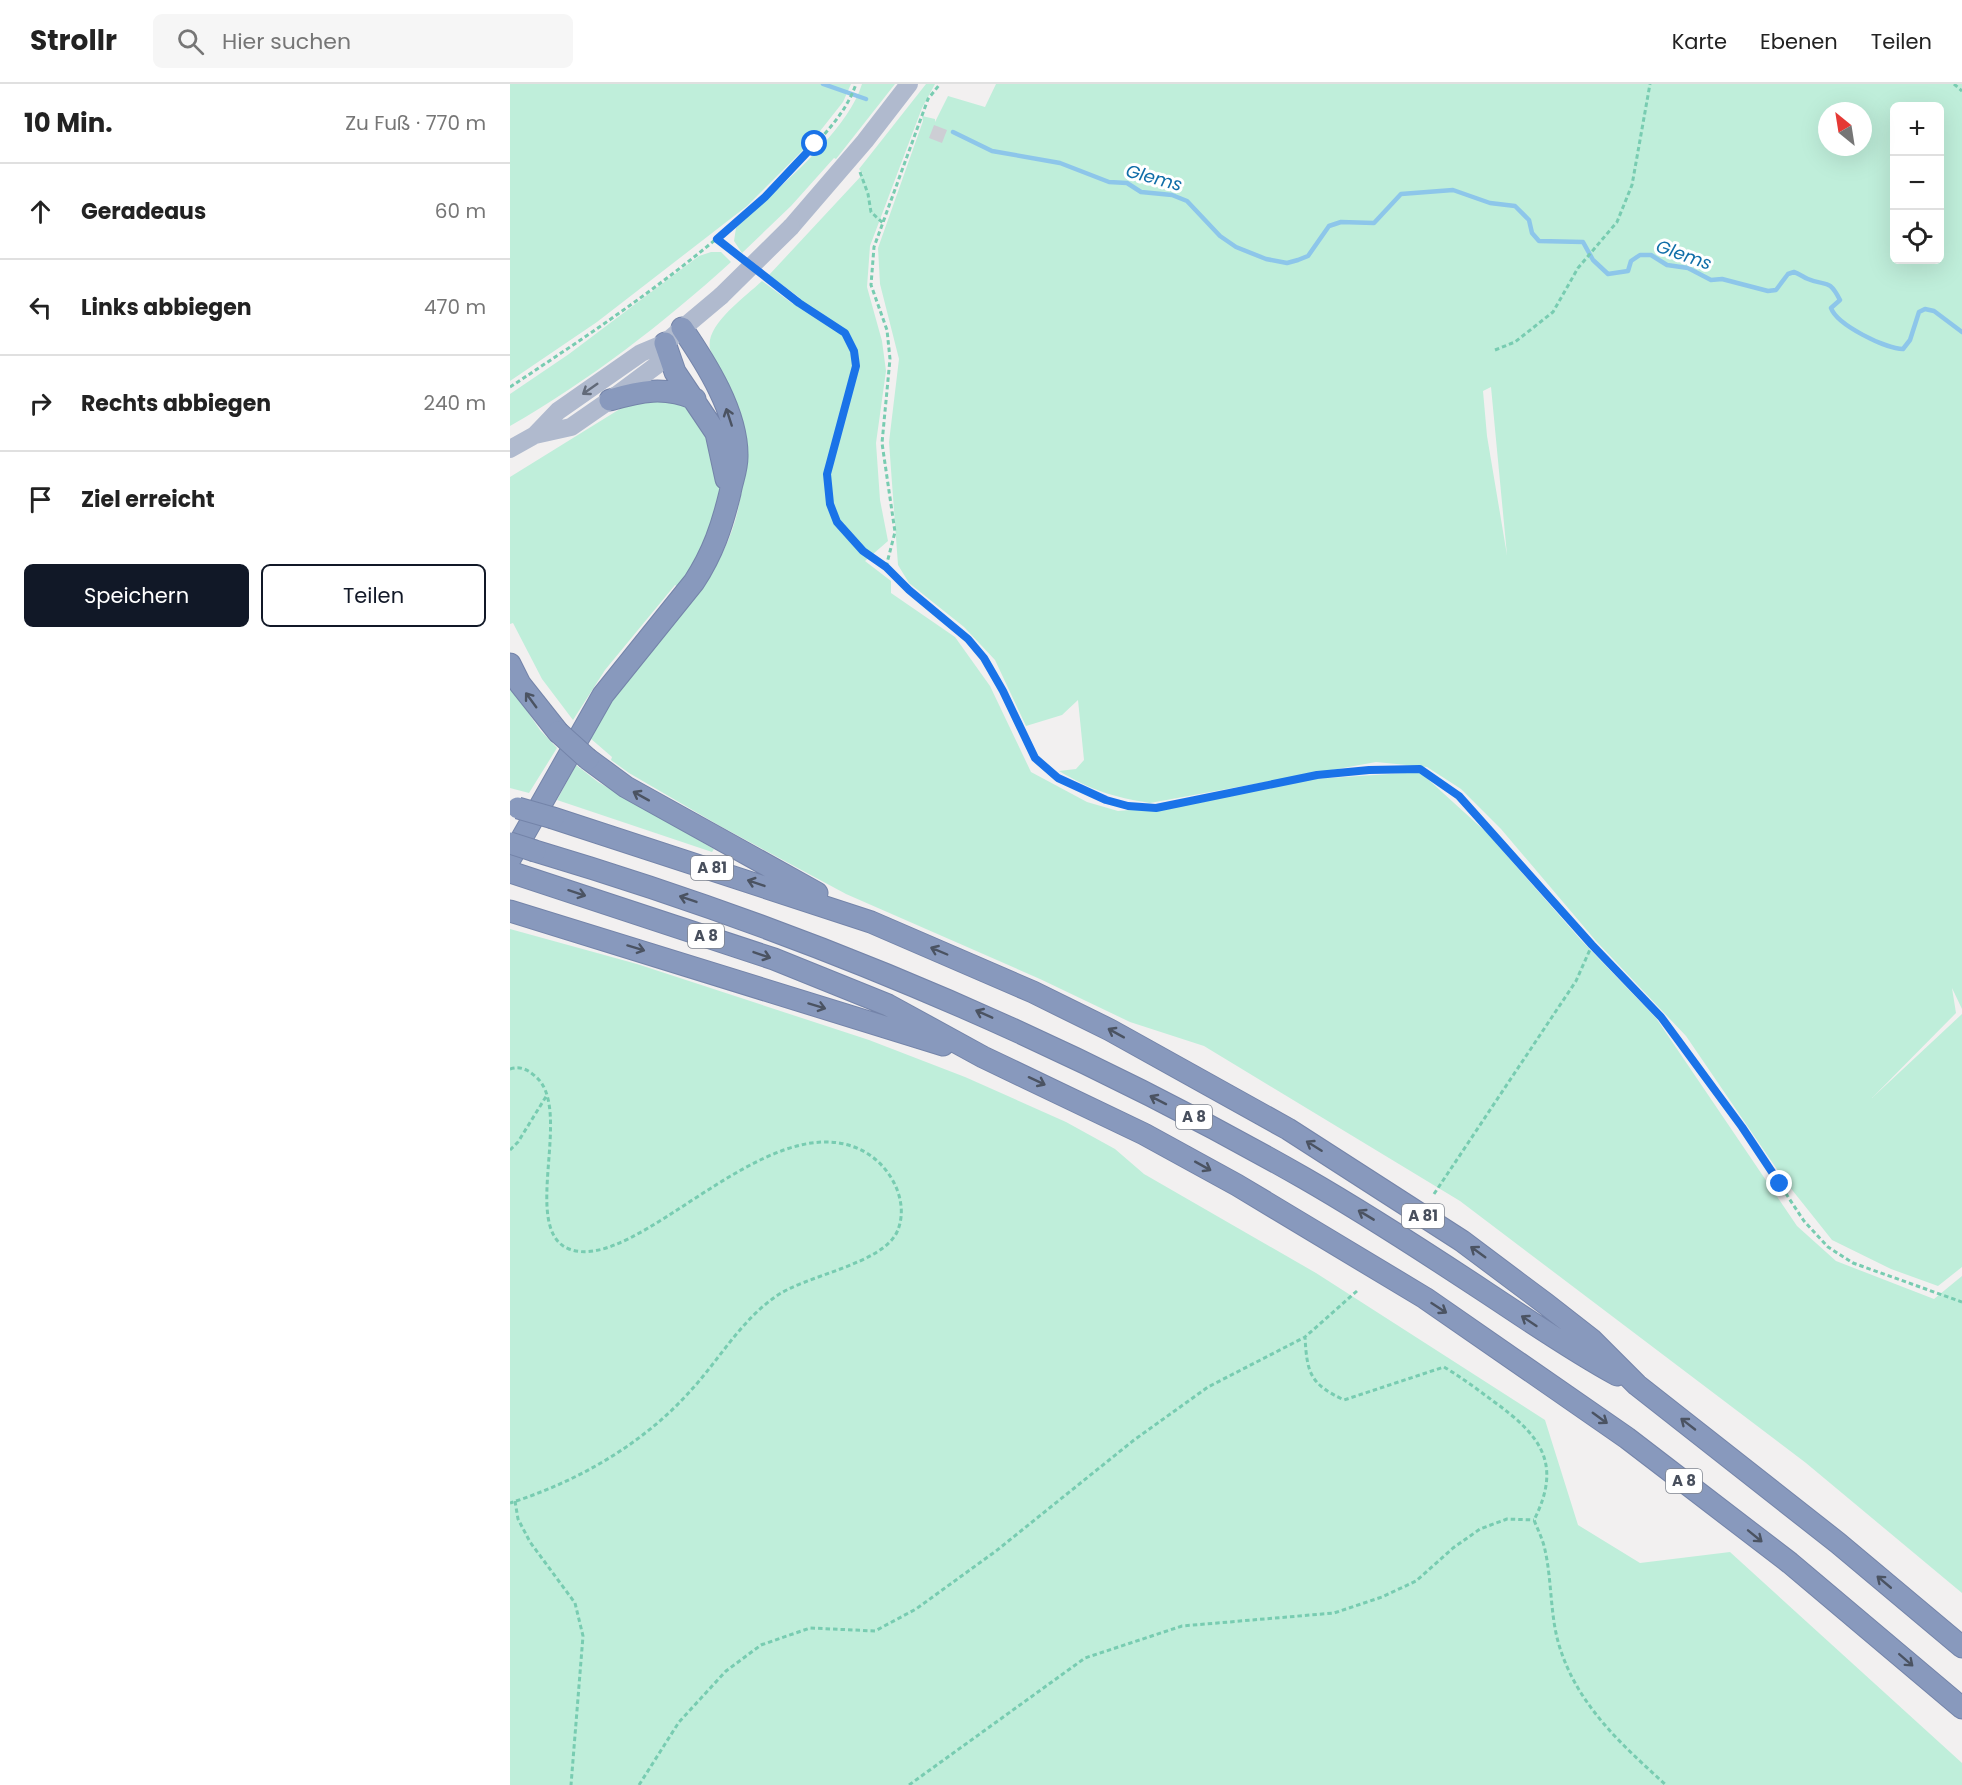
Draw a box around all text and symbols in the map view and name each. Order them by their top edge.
search box [153,14,573,68]
text: Strollr [30,21,117,60]
icon: search [174,25,207,58]
text: Hier suchen [222,26,351,57]
text: Karte [1672,27,1727,56]
text: Ebenen [1760,27,1838,56]
text: Teilen [1871,27,1932,56]
north arrow [1818,102,1872,156]
map controls [1890,102,1944,264]
button: + [1890,102,1944,156]
text: 10 Min. [24,105,113,141]
text: Zu Fuß · 770 m [345,109,486,137]
route start [801,130,827,156]
button: − [1890,156,1944,210]
water label: Glems [1123,158,1185,197]
icon: ahead [24,195,57,228]
text: Geradeaus [81,196,206,227]
text: 60 m [435,197,486,225]
button: locate [1890,210,1944,264]
water label: Glems [1653,233,1715,276]
icon: left [24,291,57,324]
text: Links abbiegen [81,292,252,323]
text: 470 m [424,293,486,321]
one-way arrow [582,383,598,395]
icon: right [24,387,57,420]
text: Rechts abbiegen [81,388,271,419]
text: 240 m [423,389,486,417]
one-way arrow [723,408,734,427]
icon: arrive [24,483,57,516]
text: Ziel erreicht [81,484,215,515]
button: Speichern [24,564,249,627]
button: Teilen [261,564,486,627]
one-way arrow [525,692,538,708]
one-way arrow [633,789,650,801]
road number: A 81 [691,856,733,880]
one-way arrow [747,876,766,887]
one-way arrow [567,889,586,900]
one-way arrow [679,893,698,904]
road number: A 8 [688,924,724,948]
one-way arrow [626,944,645,955]
one-way arrow [931,945,949,957]
one-way arrow [752,950,771,961]
one-way arrow [807,1001,826,1012]
one-way arrow [975,1008,993,1019]
one-way arrow [1108,1027,1126,1038]
one-way arrow [1027,1075,1045,1087]
one-way arrow [1150,1094,1168,1106]
road number: A 8 [1176,1105,1212,1129]
one-way arrow [1306,1140,1323,1152]
one-way arrow [1193,1161,1211,1172]
route end [1766,1170,1792,1196]
road number: A 81 [1402,1204,1444,1228]
one-way arrow [1358,1209,1375,1221]
one-way arrow [1470,1246,1486,1259]
one-way arrow [1431,1301,1448,1314]
one-way arrow [1522,1315,1538,1327]
one-way arrow [1591,1412,1607,1425]
one-way arrow [1680,1417,1696,1430]
road number: A 8 [1666,1469,1702,1493]
one-way arrow [1747,1529,1763,1542]
one-way arrow [1877,1575,1892,1589]
one-way arrow [1898,1653,1913,1667]

